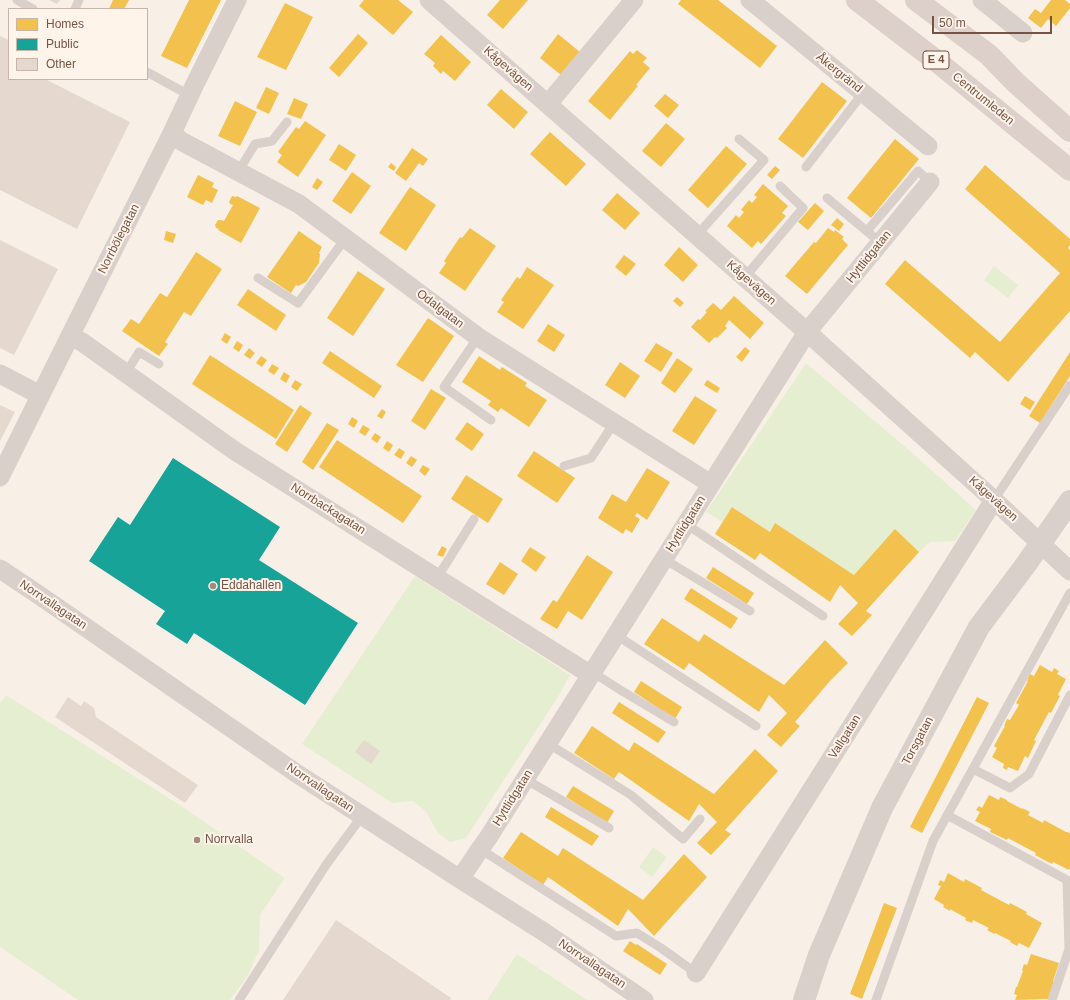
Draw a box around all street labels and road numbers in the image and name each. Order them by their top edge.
street label: Kågevägen [480,44,536,94]
street label: Åkergränd [813,50,865,96]
road number: E 4 [923,51,949,69]
street label: Centrumleden [949,70,1017,128]
street label: Norrbölegatan [95,202,143,276]
street label: Hyttlidgatan [843,228,895,286]
street label: Kågevägen [723,258,779,308]
street label: Odalgatan [414,287,466,331]
street label: Kågevägen [966,473,1020,525]
street label: Norrbackagatan [288,480,368,538]
street label: Hyttlidgatan [663,493,709,555]
street label: Norrvallagatan [17,577,89,633]
street label: Vallgatan [826,712,864,762]
street label: Torsgatan [899,714,937,768]
street label: Norrvallagatan [284,760,356,816]
street label: Hyttlidgatan [490,767,536,829]
street label: Norrvallagatan [556,936,628,992]

